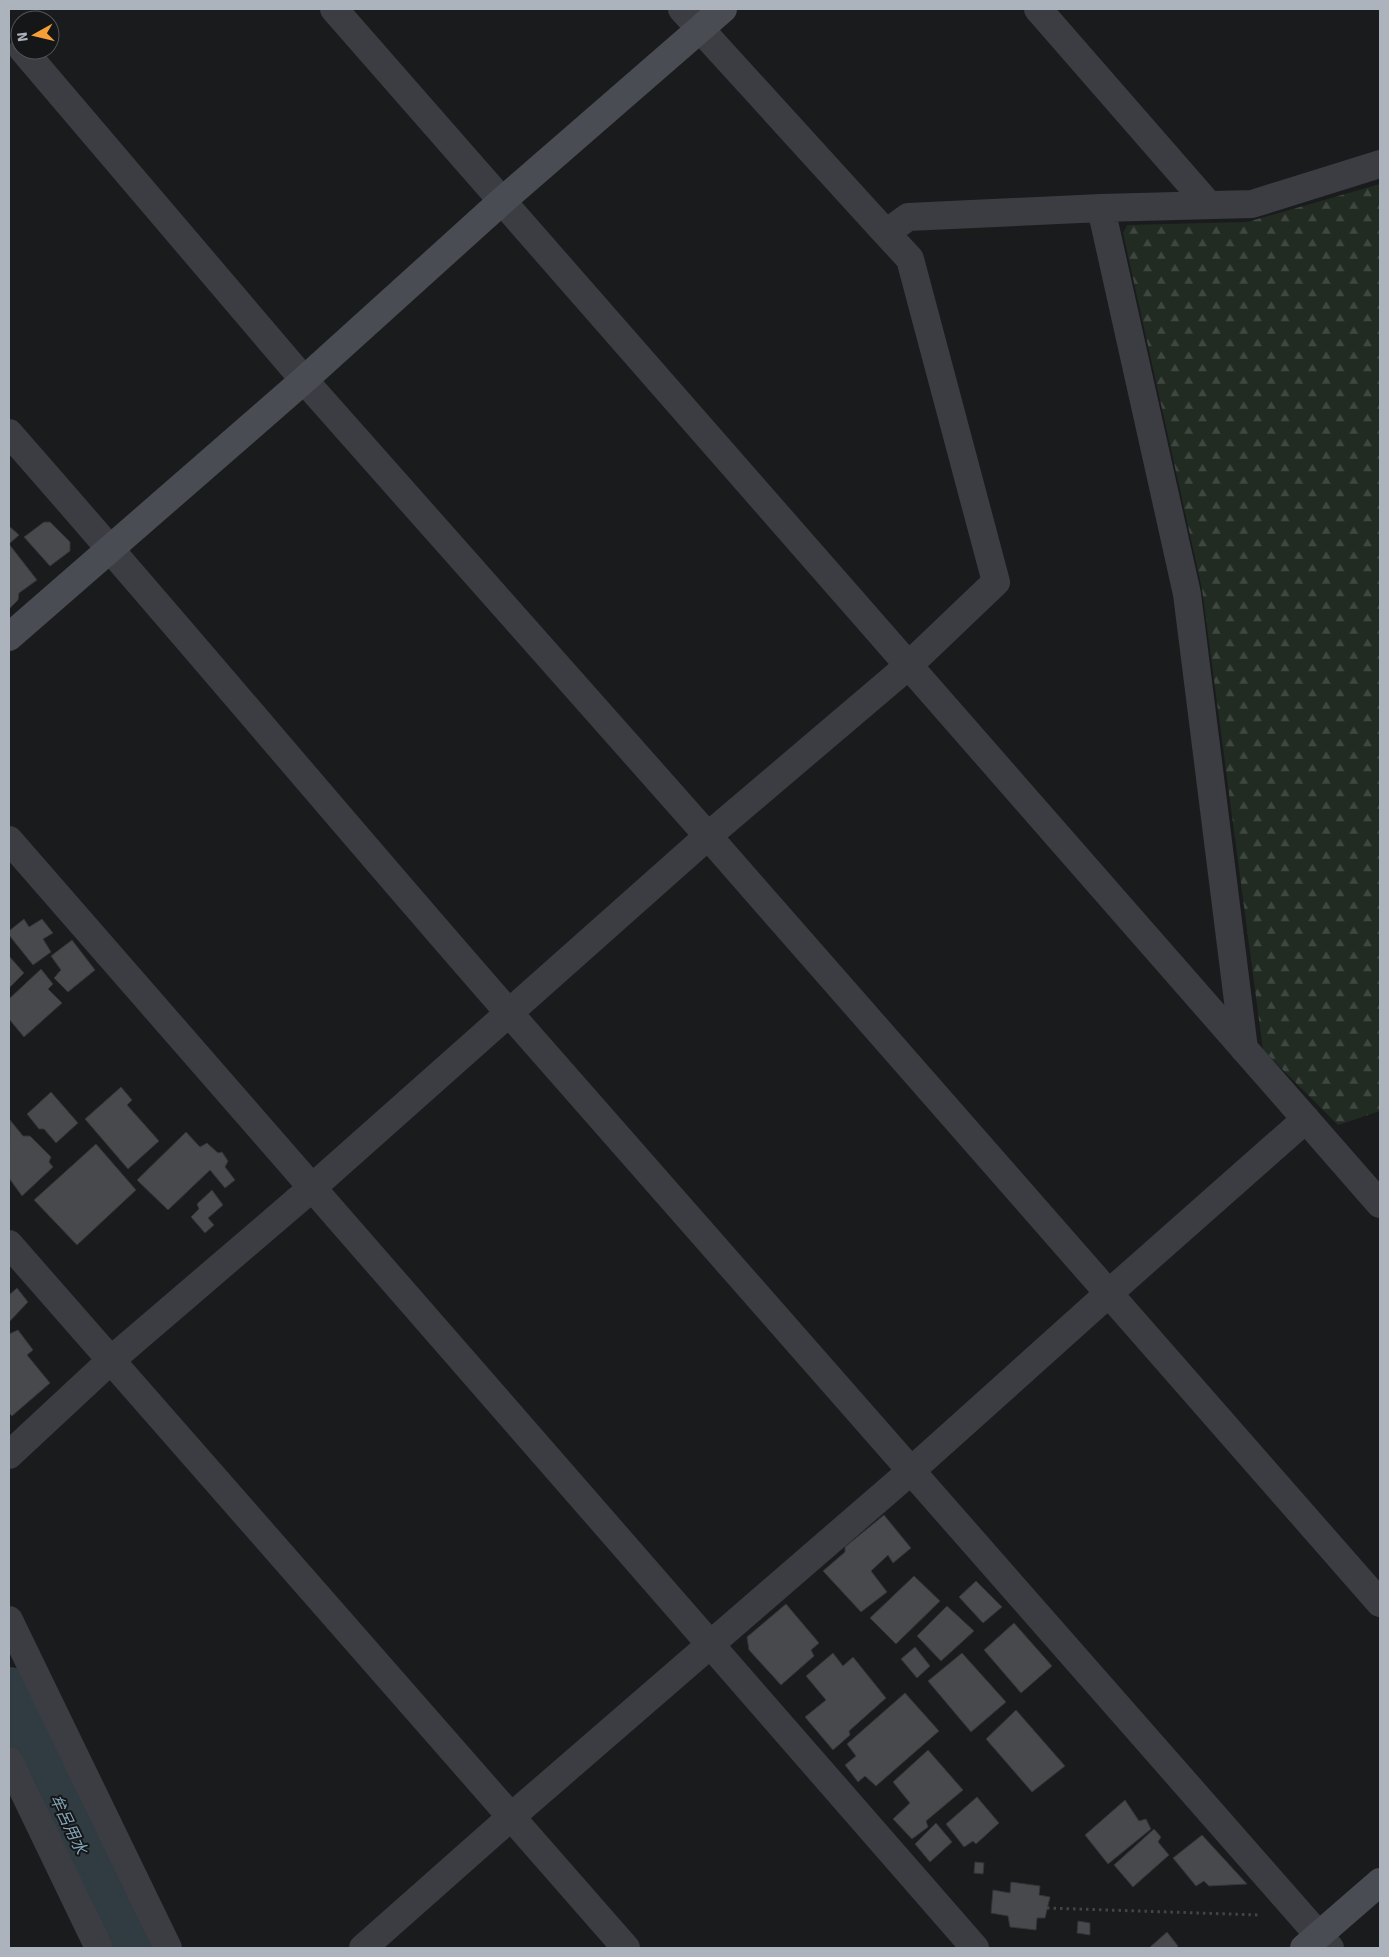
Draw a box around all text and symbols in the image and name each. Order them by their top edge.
north arrow [10,10,60,60]
text: N [14,31,32,43]
water label: 牟呂用水 [45,1791,92,1859]

